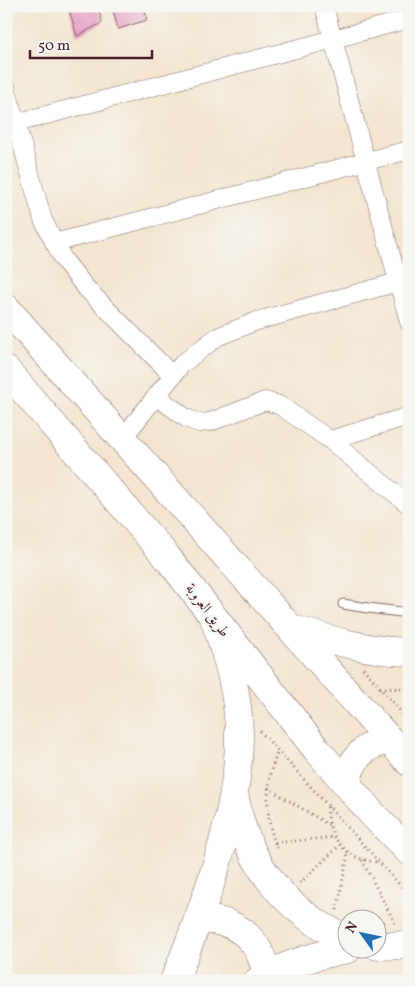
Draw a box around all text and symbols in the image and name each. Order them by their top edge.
scale bar [30,28,152,60]
text: 50 m [38,36,70,57]
street label: طريق العروبة [180,580,234,642]
north arrow [338,910,388,960]
text: N [342,918,363,937]

